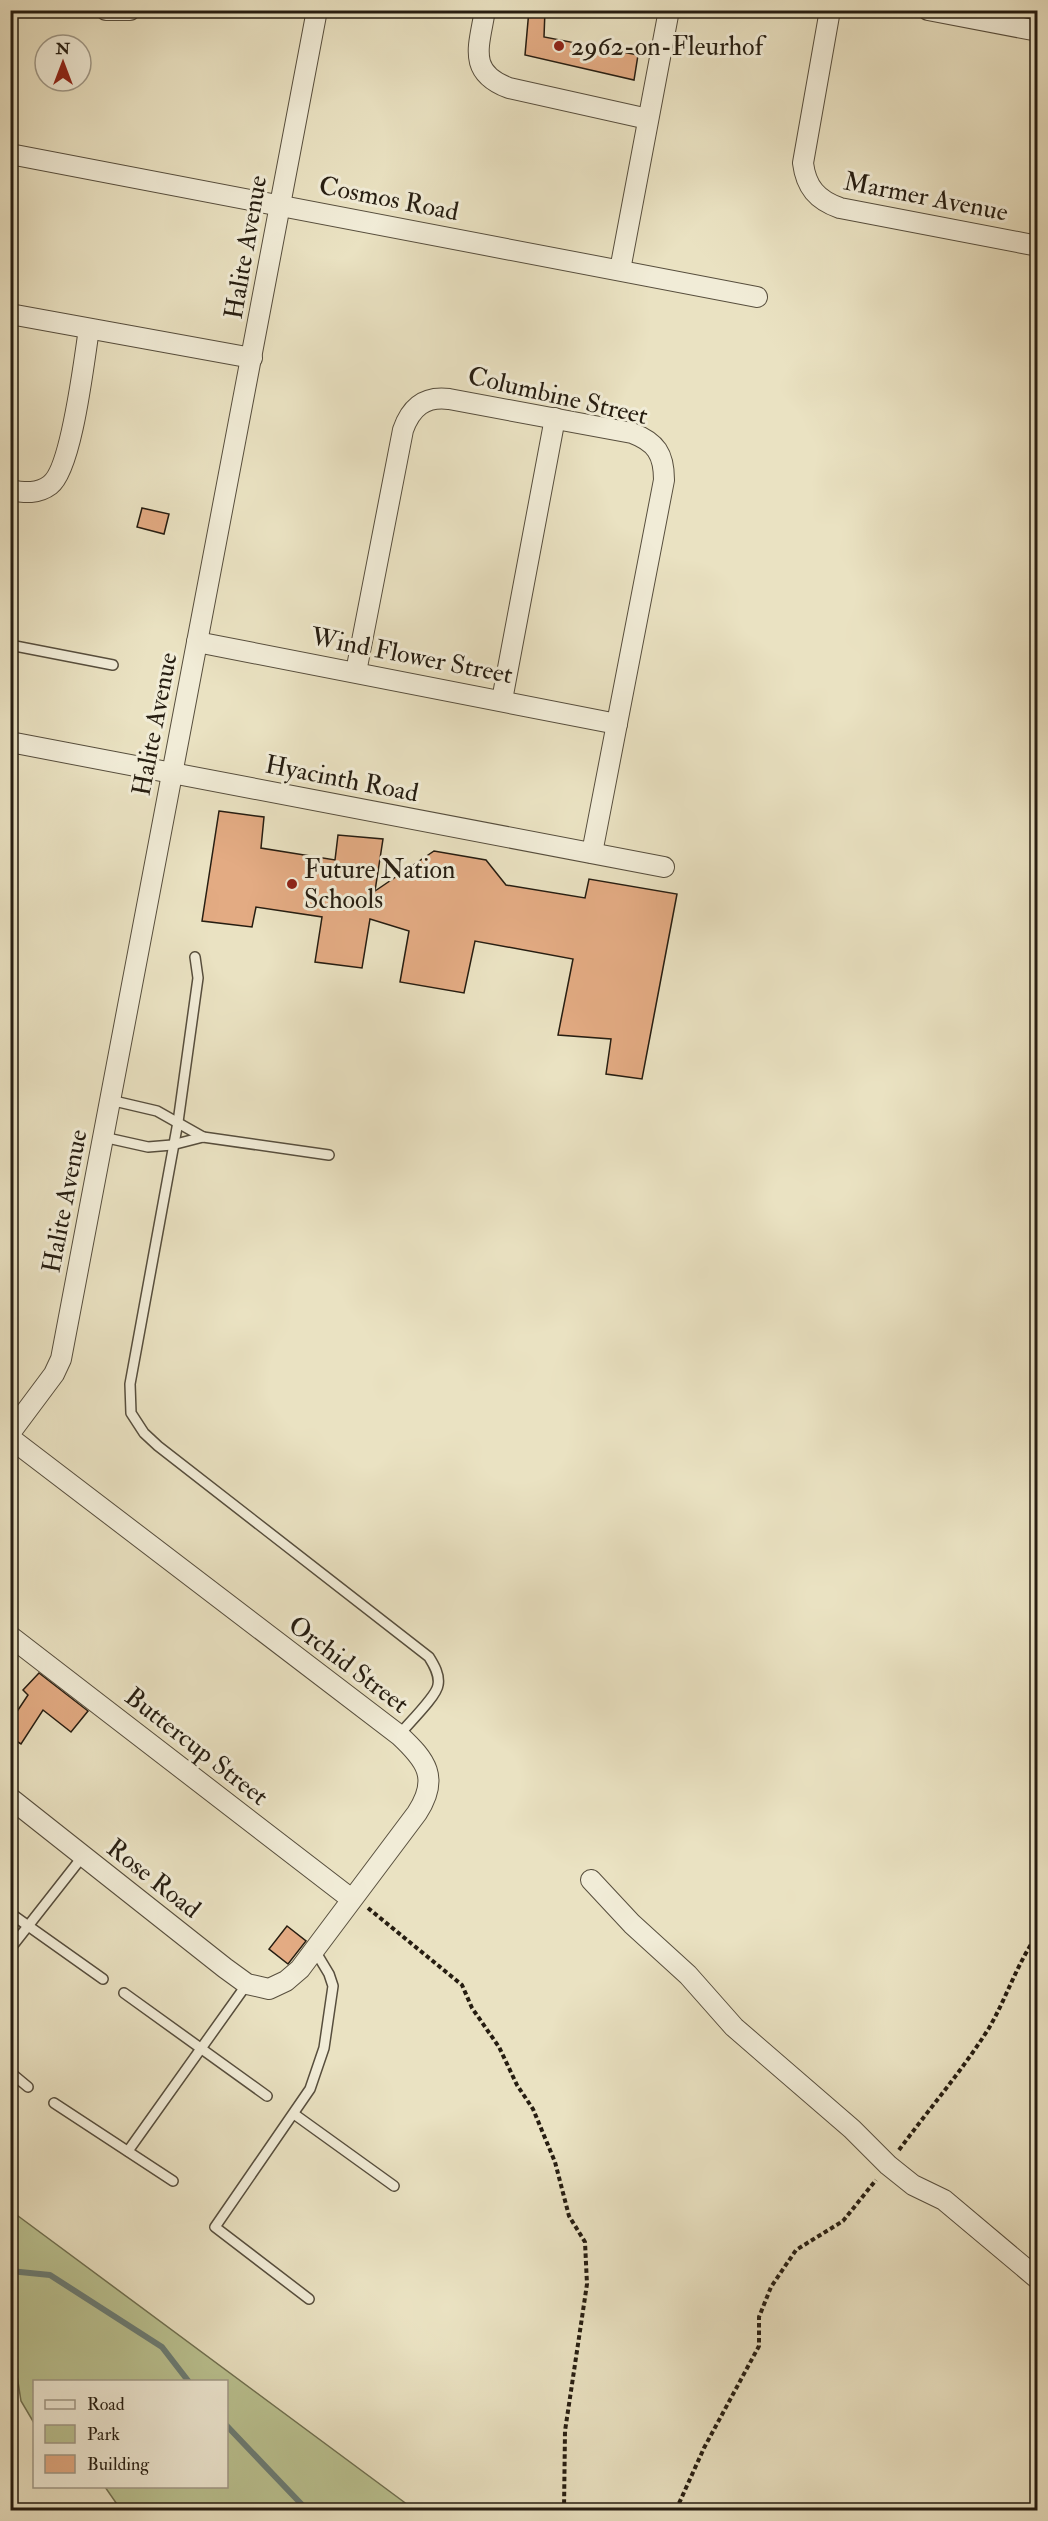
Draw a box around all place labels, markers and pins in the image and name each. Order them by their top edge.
place label: 2962-on-Fleurhof [571,31,767,63]
marker: 2962-on-Fleurhof [552,39,566,53]
place label: Future Nation Schools [304,854,455,916]
marker: Future Nation Schools [285,877,299,891]

